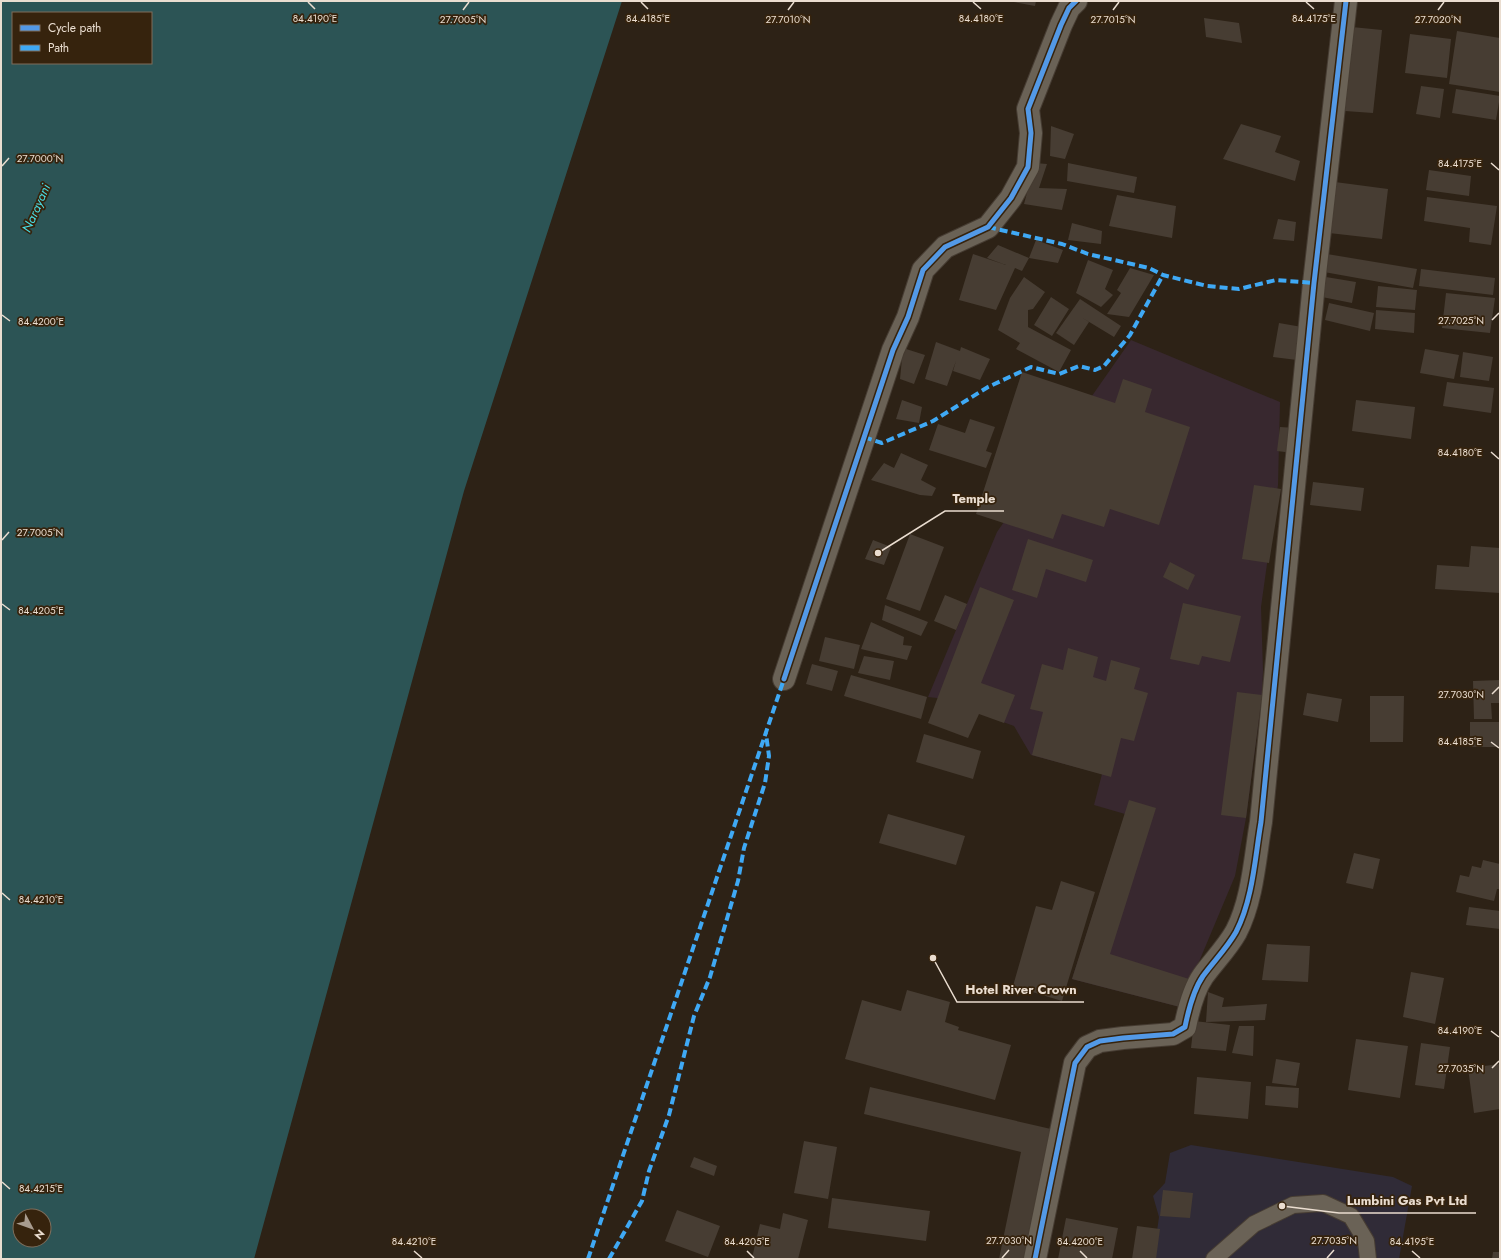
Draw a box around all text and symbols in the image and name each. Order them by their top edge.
text: 84.4190°E [293,11,337,26]
text: 84.4185°E [626,11,670,26]
text: 84.4180°E [959,11,1003,26]
text: 84.4175°E [1292,11,1336,26]
legend [12,12,152,64]
text: 27.7005°N [440,12,486,27]
text: 27.7010°N [765,12,811,27]
text: 27.7015°N [1091,12,1135,27]
text: 27.7020°N [1415,12,1461,27]
text: Cycle path [48,19,101,37]
text: Path [48,39,69,57]
text: 27.7000°N [17,151,63,166]
text: 84.4175°E [1438,156,1482,171]
water label: Narayani [17,180,55,235]
text: 27.7025°N [1438,313,1484,328]
text: 84.4200°E [18,314,64,329]
text: 84.4180°E [1438,445,1482,460]
callout: Temple [945,486,1004,511]
text: Temple [952,489,996,508]
text: 27.7005°N [17,525,63,540]
text: 84.4205°E [18,603,64,618]
text: 27.7030°N [1438,687,1484,702]
text: 84.4185°E [1438,734,1482,749]
text: 84.4210°E [19,892,63,907]
callout: Hotel River Crown [957,977,1084,1002]
text: Hotel River Crown [965,980,1077,999]
text: 84.4190°E [1438,1023,1482,1038]
text: 27.7035°N [1438,1061,1484,1076]
text: 84.4215°E [19,1181,63,1196]
callout: Lumbini Gas Pvt Ltd [1339,1188,1476,1213]
text: Lumbini Gas Pvt Ltd [1347,1191,1467,1210]
north arrow [12,1208,52,1248]
text: N [31,1226,48,1243]
text: 27.7030°N [986,1233,1032,1248]
text: 27.7035°N [1311,1233,1357,1248]
text: 84.4210°E [392,1234,436,1249]
text: 84.4205°E [724,1234,770,1249]
text: 84.4200°E [1057,1234,1103,1249]
text: 84.4195°E [1390,1234,1434,1249]

